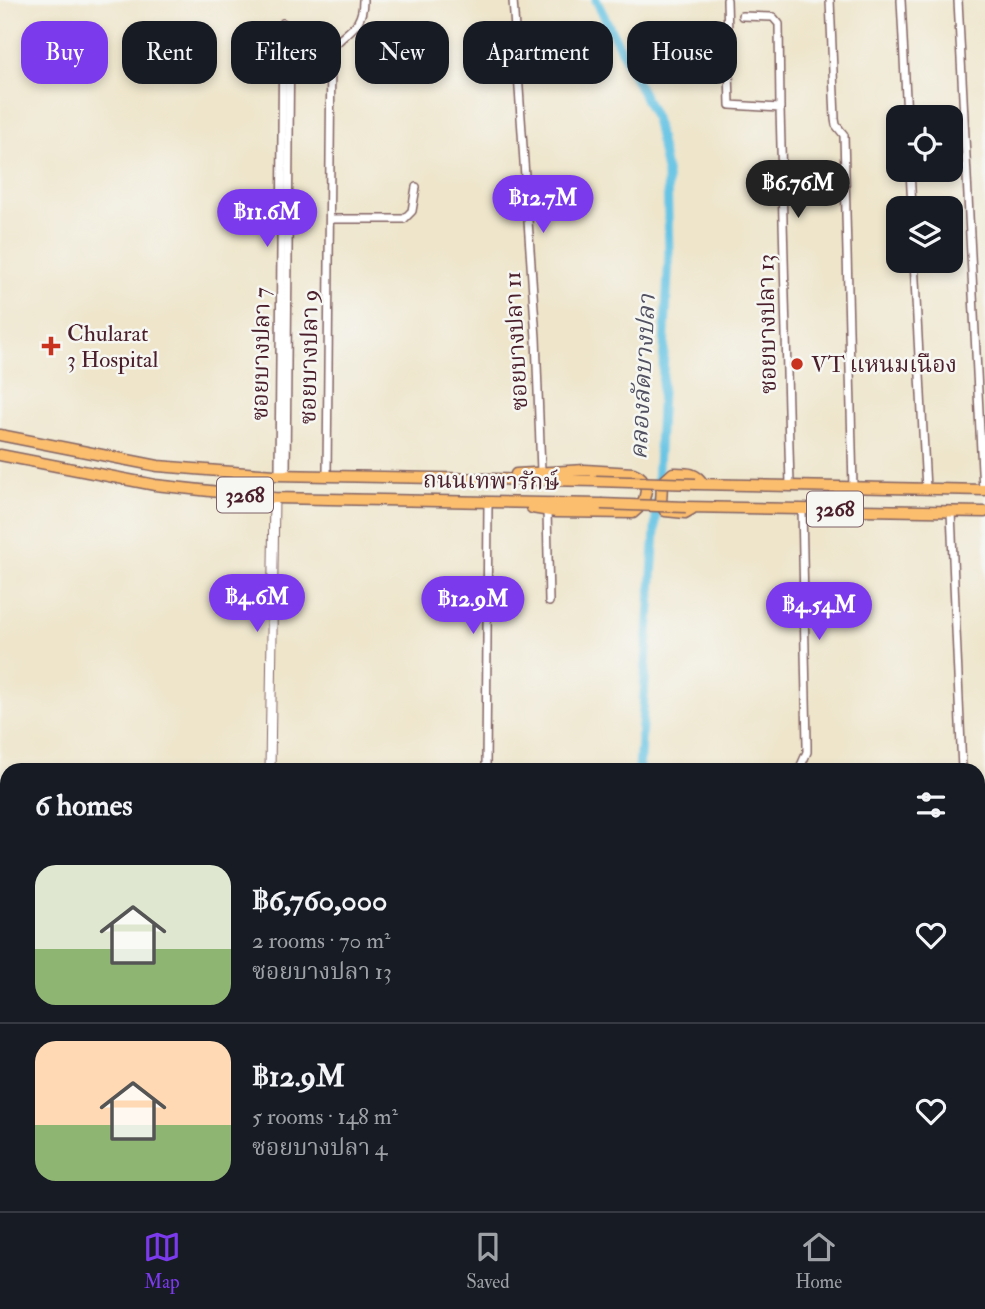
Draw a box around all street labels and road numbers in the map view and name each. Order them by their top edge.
street label: ซอยบางปลา 13 [751,254,783,394]
street label: ซอยบางปลา 11 [498,271,534,411]
street label: ซอยบางปลา 7 [245,287,277,421]
street label: ซอยบางปลา 9 [293,289,325,425]
street label: ถนนเทพารักษ์ [423,465,560,497]
road number: 3268 [217,477,273,512]
road number: 3268 [807,491,863,526]

